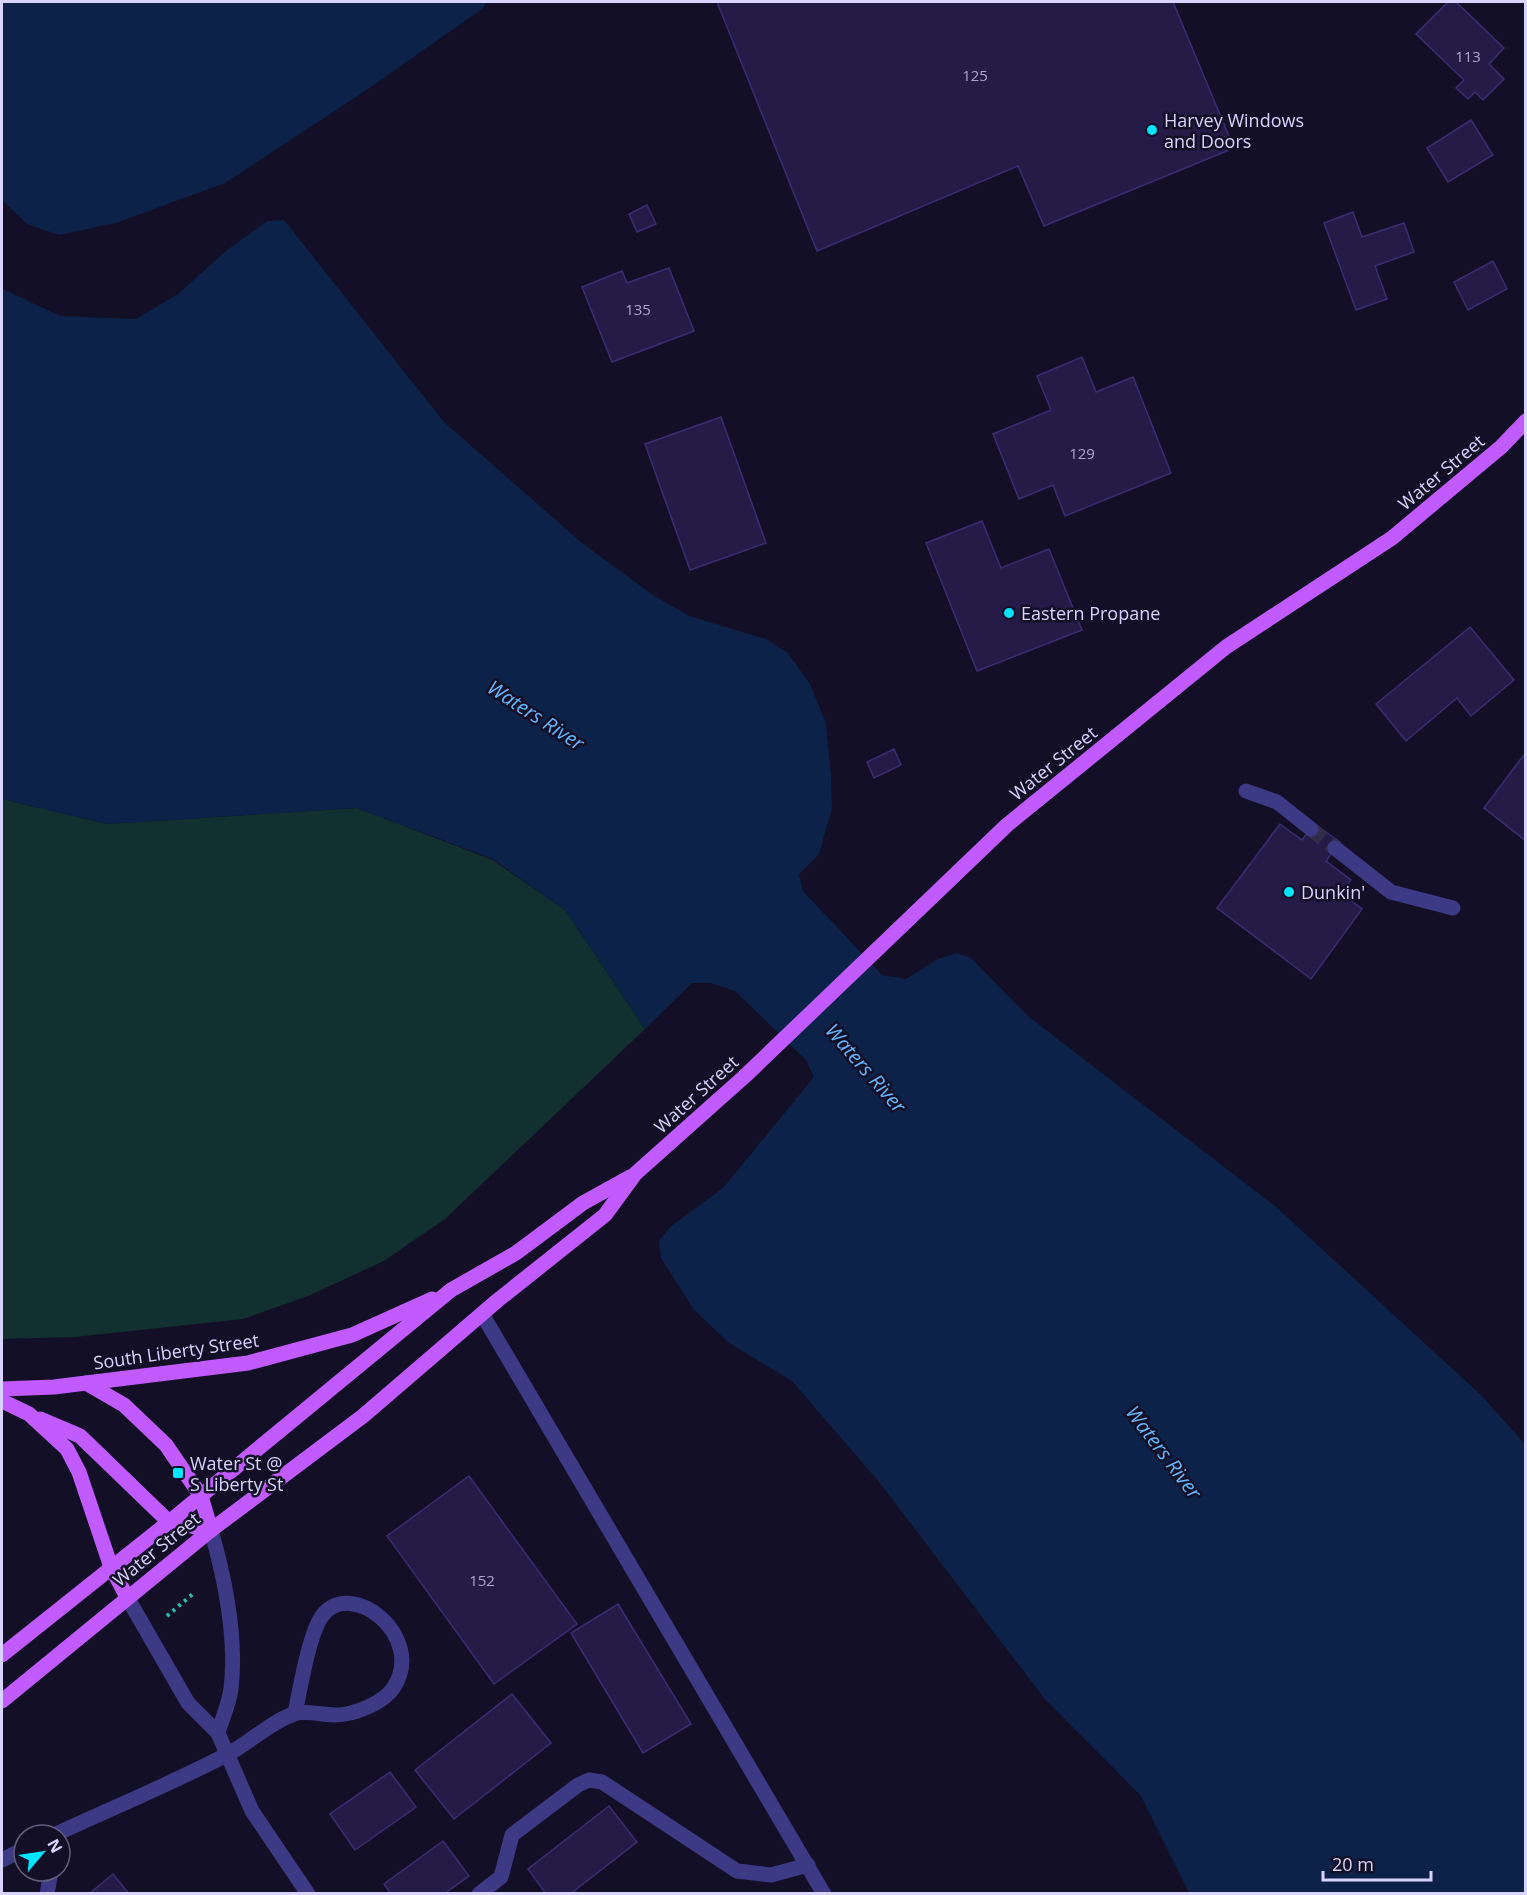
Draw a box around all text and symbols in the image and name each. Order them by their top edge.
house number: 113 [1455,46,1481,66]
house number: 125 [962,65,988,85]
place label: Harvey Windows and Doors [1164,108,1304,153]
marker: Harvey Windows and Doors [1145,123,1159,137]
house number: 135 [625,299,651,319]
street label: Water Street [1393,429,1489,515]
house number: 129 [1069,443,1095,463]
place label: Eastern Propane [1021,601,1160,625]
marker: Eastern Propane [1002,606,1016,620]
water label: Waters River [482,674,590,757]
street label: Water Street [1004,720,1102,806]
place label: Dunkin' [1301,880,1365,904]
marker: Dunkin' [1282,885,1296,899]
water label: Waters River [820,1018,913,1119]
street label: Water Street [649,1050,743,1138]
street label: South Liberty Street [92,1328,260,1374]
water label: Waters River [1120,1400,1209,1505]
place label: Water St @ S Liberty St [190,1451,283,1496]
marker: Water St @ S Liberty St [171,1466,185,1480]
street label: Water Street [107,1506,205,1592]
house number: 152 [469,1570,495,1590]
north arrow [12,1823,72,1883]
text: N [42,1835,68,1857]
scale bar [1323,1844,1431,1882]
text: 20 m [1332,1852,1374,1876]

